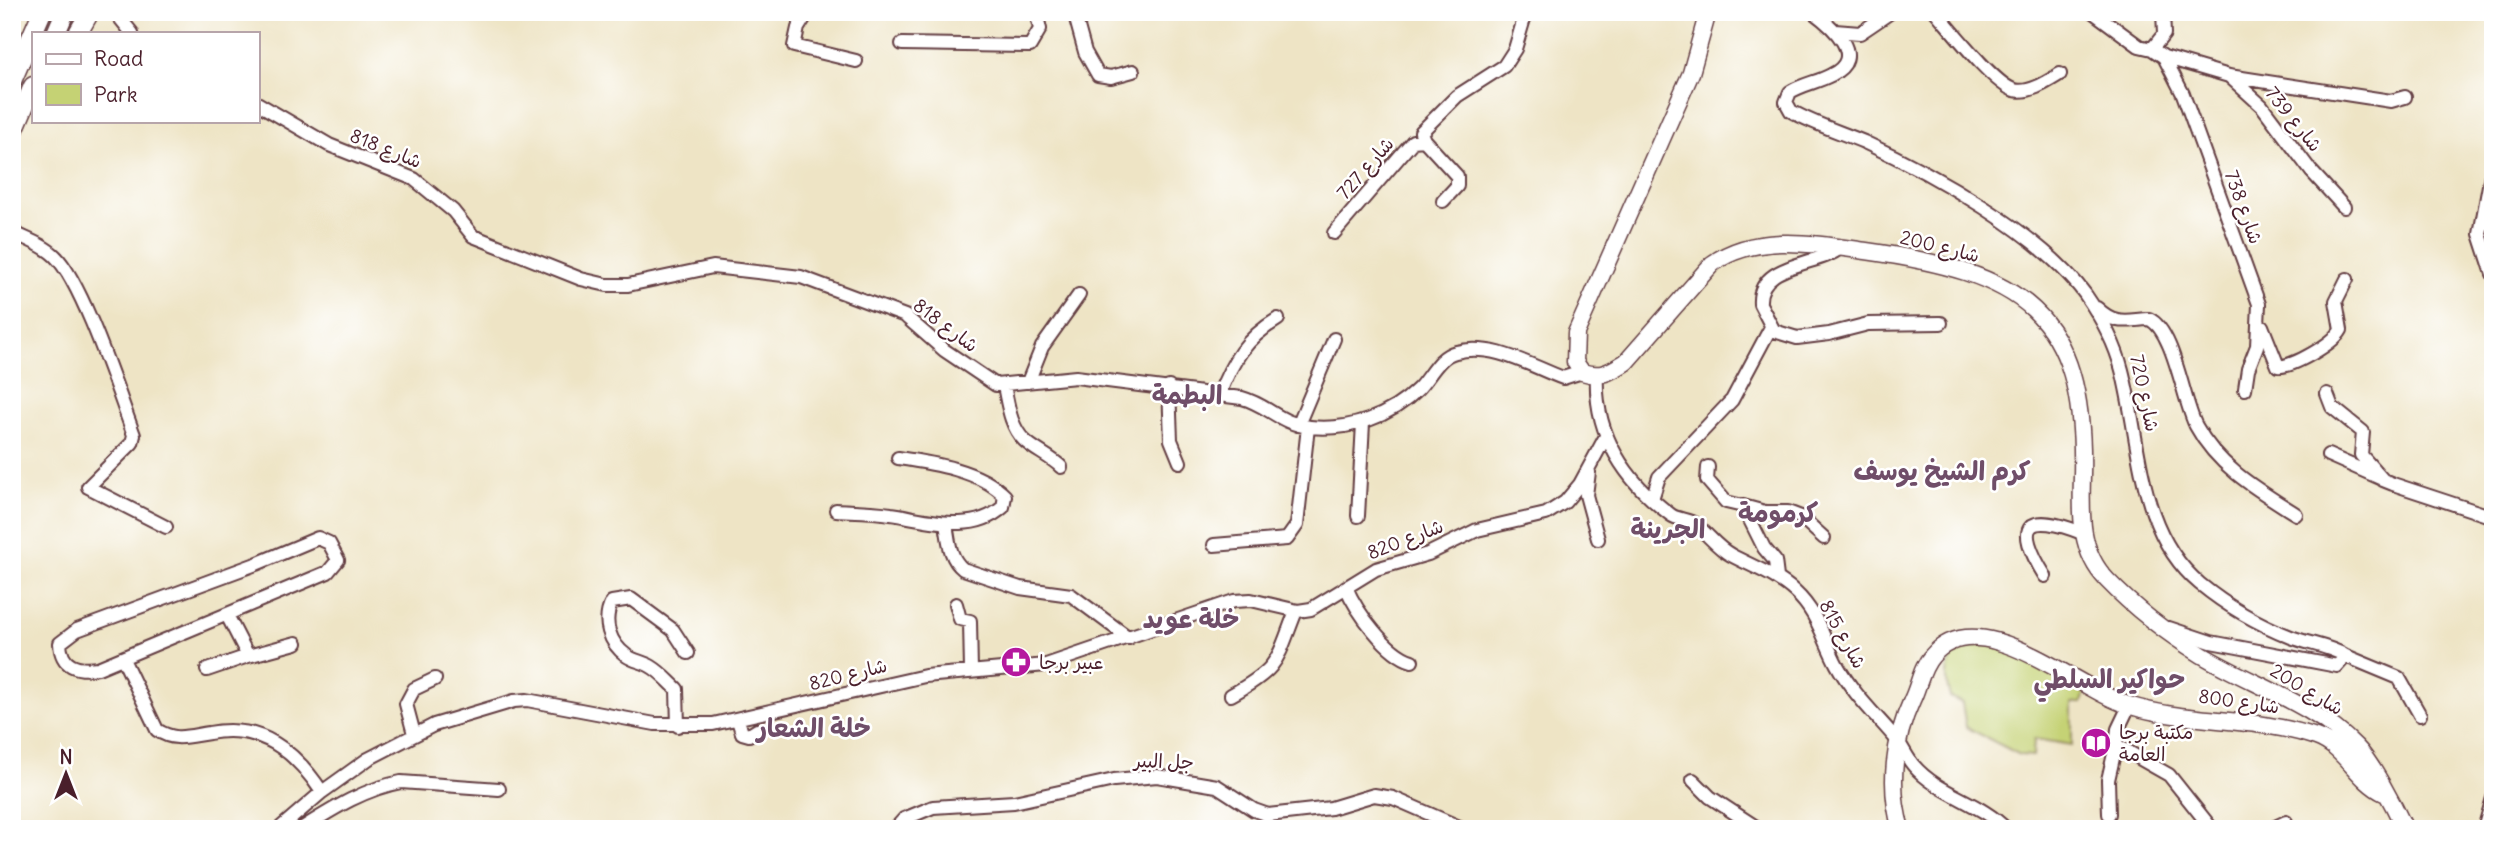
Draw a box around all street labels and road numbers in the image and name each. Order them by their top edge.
street label: شارع 739 [2259,82,2327,158]
street label: شارع 818 [346,123,425,175]
street label: شارع 727 [1331,132,1400,205]
street label: شارع 738 [2218,167,2268,248]
street label: شارع 200 [1897,225,1982,269]
street label: شارع 818 [908,293,983,359]
street label: شارع 720 [2123,352,2165,434]
street label: شارع 820 [1364,514,1447,566]
street label: شارع 815 [1813,595,1872,674]
street label: شارع 820 [807,653,890,697]
street label: شارع 200 [2265,658,2348,722]
street label: شارع 800 [2197,683,2281,721]
street label: جل البير [1131,748,1195,774]

